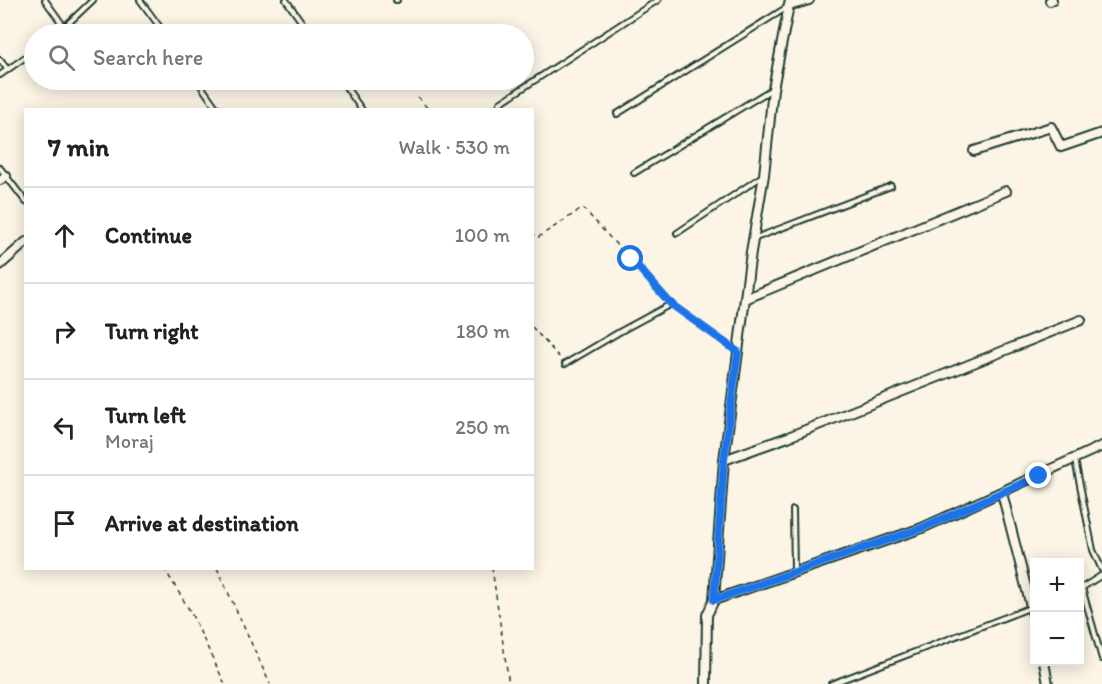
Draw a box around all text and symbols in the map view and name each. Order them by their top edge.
search box [24,24,534,90]
icon: search [45,41,78,74]
text: Search here [93,44,203,71]
text: 7 min [48,131,109,163]
text: Walk · 530 m [399,135,510,159]
icon: ahead [48,219,81,252]
text: Continue [105,222,192,249]
text: 100 m [455,223,510,247]
route start [617,245,643,271]
icon: right [48,315,81,348]
text: Turn right [105,318,199,345]
text: 180 m [456,319,510,343]
text: Turn left [105,402,186,429]
icon: left [48,411,81,444]
text: 250 m [455,415,510,439]
text: Moraj [105,429,154,453]
route end [1025,462,1051,488]
icon: arrive [48,507,81,540]
text: Arrive at destination [105,510,299,537]
map controls [1030,558,1084,666]
button: + [1030,558,1084,612]
button: − [1030,612,1084,666]

